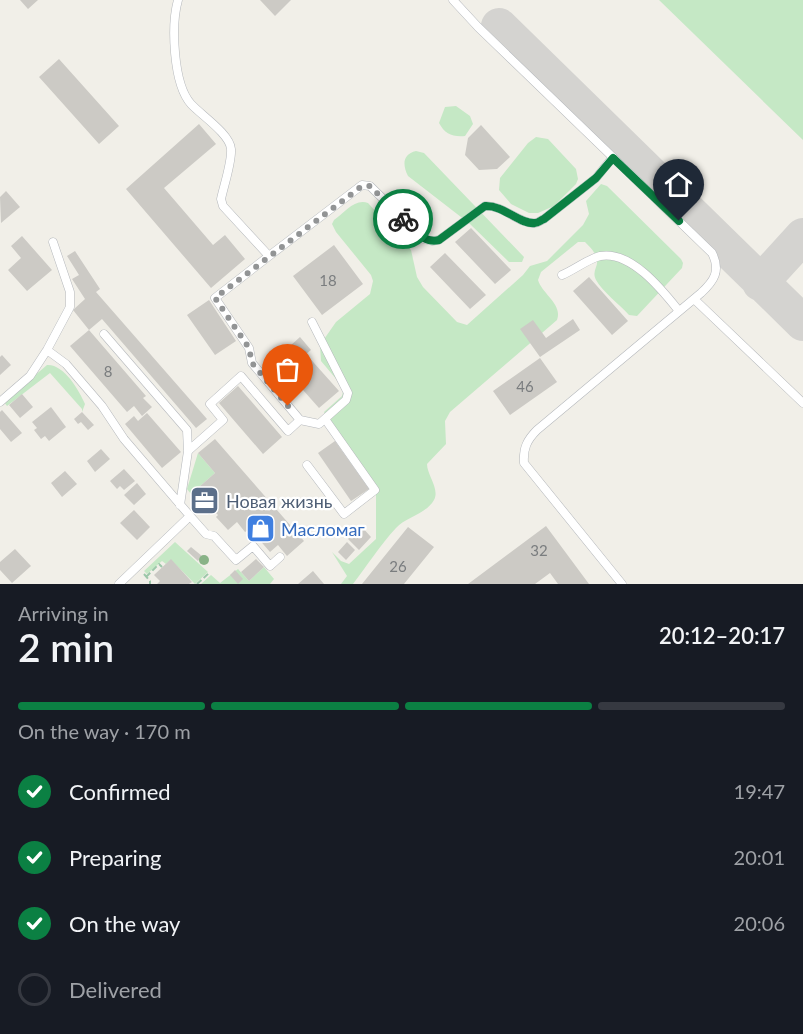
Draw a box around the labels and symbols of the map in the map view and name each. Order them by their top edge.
pin [653,159,704,221]
courier [373,189,433,249]
house number: 18 [319,271,337,289]
pin [262,344,313,406]
house number: 8 [104,362,112,380]
house number: 46 [516,377,534,395]
office icon: Новая жизнь [189,485,221,517]
place label: Новая жизнь [226,490,333,512]
shop icon: Масломаг [244,513,276,545]
place label: Масломаг [281,518,365,540]
house number: 32 [530,541,548,559]
house number: 26 [389,557,407,575]

